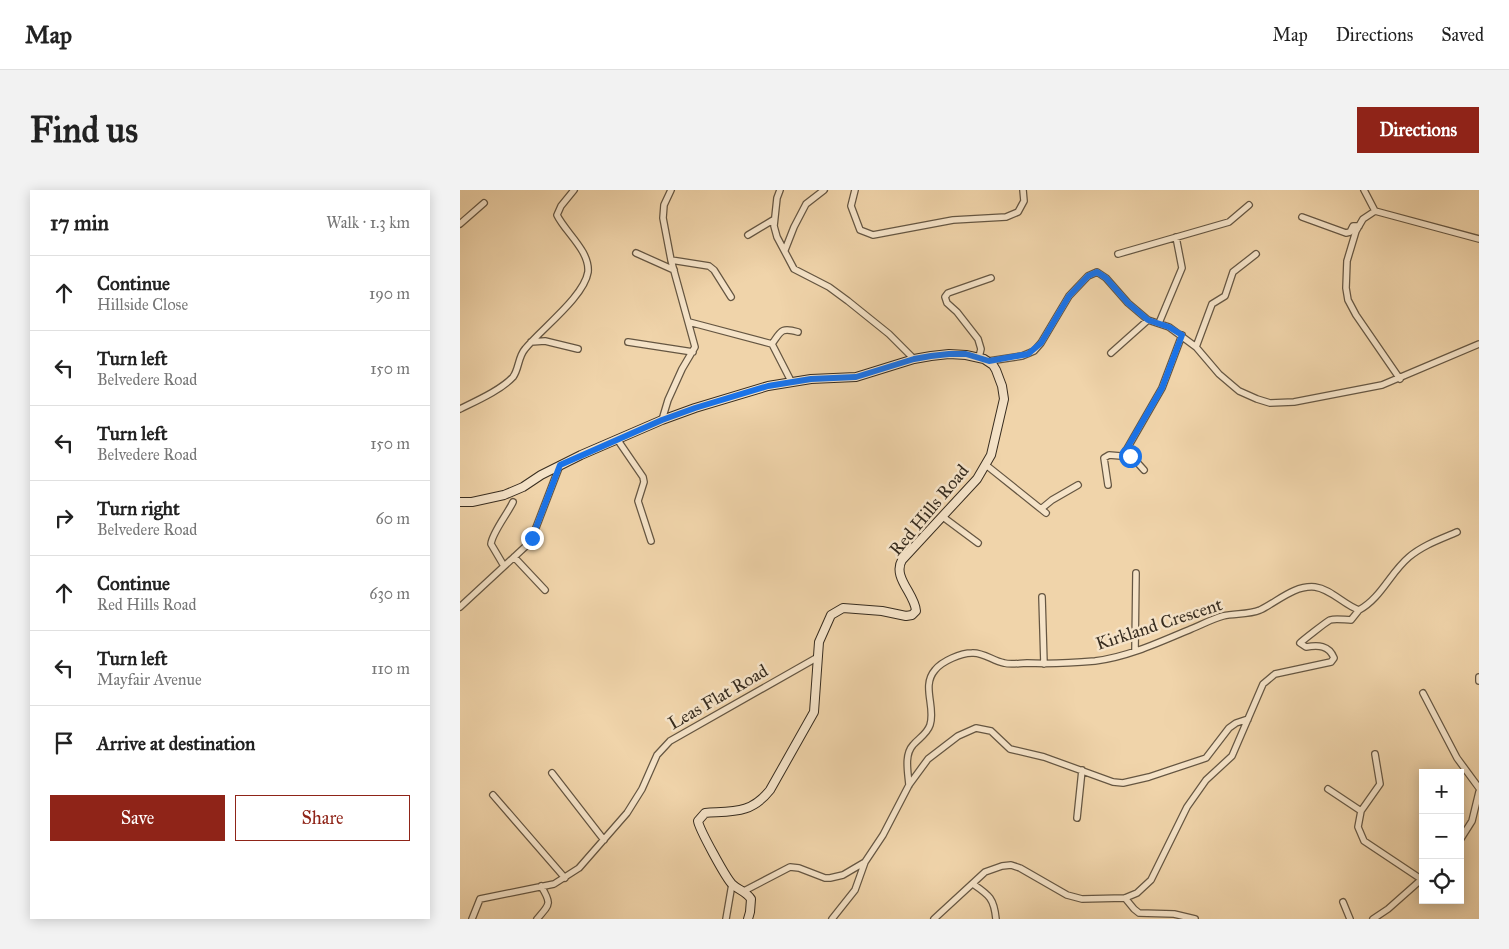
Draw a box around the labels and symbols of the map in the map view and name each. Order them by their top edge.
route start [1119,445,1142,468]
street label: Red Hills Road [885,460,973,560]
route end [521,527,544,550]
street label: Kirkland Crescent [1093,593,1226,655]
street label: Leas Flat Road [664,660,772,734]

